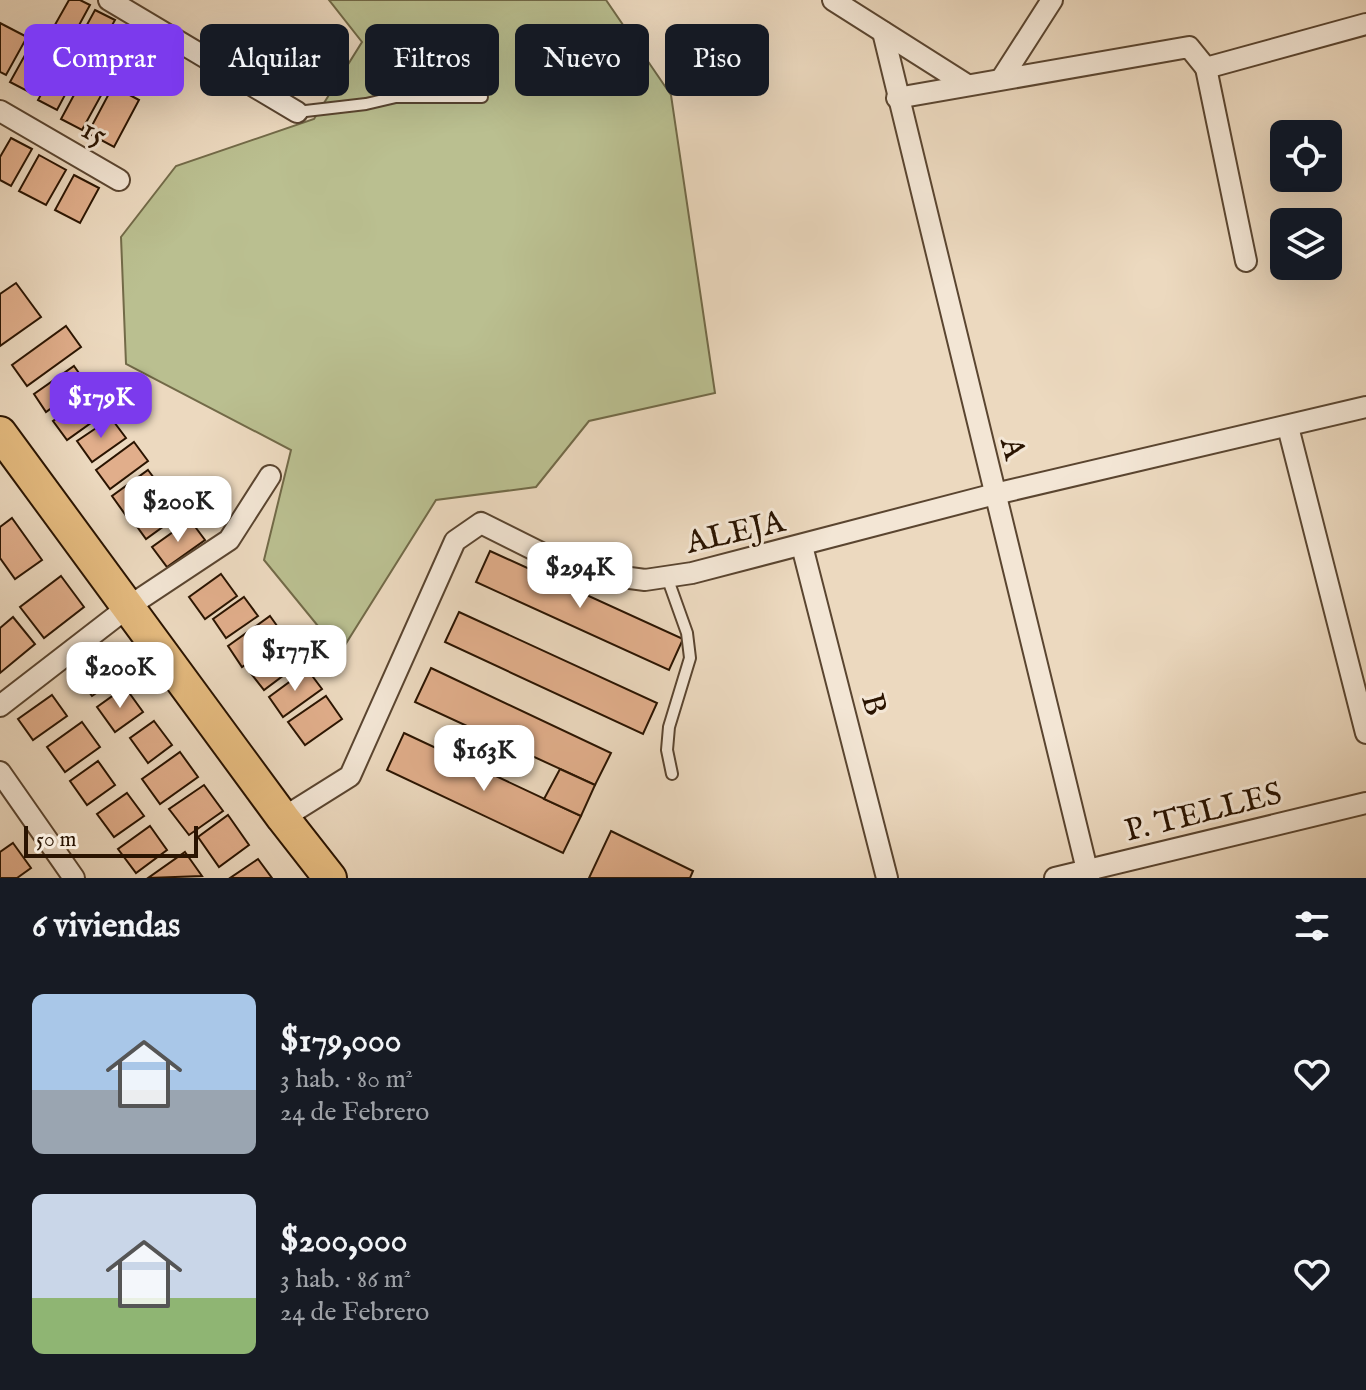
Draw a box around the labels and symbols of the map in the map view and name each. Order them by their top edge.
street label: 15 [73,110,114,157]
pin: $179K [45,372,157,440]
street label: A [989,432,1034,465]
pin: $200K [122,476,234,544]
street label: ALEJA [681,502,790,565]
pin: $294K [524,542,636,610]
pin: $177K [239,625,351,693]
pin: $200K [64,642,176,710]
street label: B [850,689,895,720]
pin: $163K [428,725,540,793]
street label: P. TELLES [1121,774,1286,853]
scale bar [24,822,198,858]

